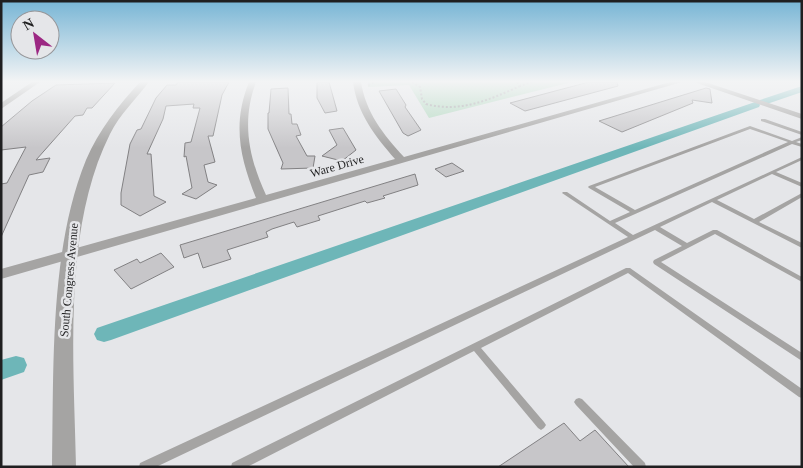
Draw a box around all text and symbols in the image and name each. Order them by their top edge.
north arrow [10,10,60,60]
text: N [20,15,37,33]
street label: Ware Drive [308,152,366,180]
street label: South Congress Avenue [57,222,81,338]

